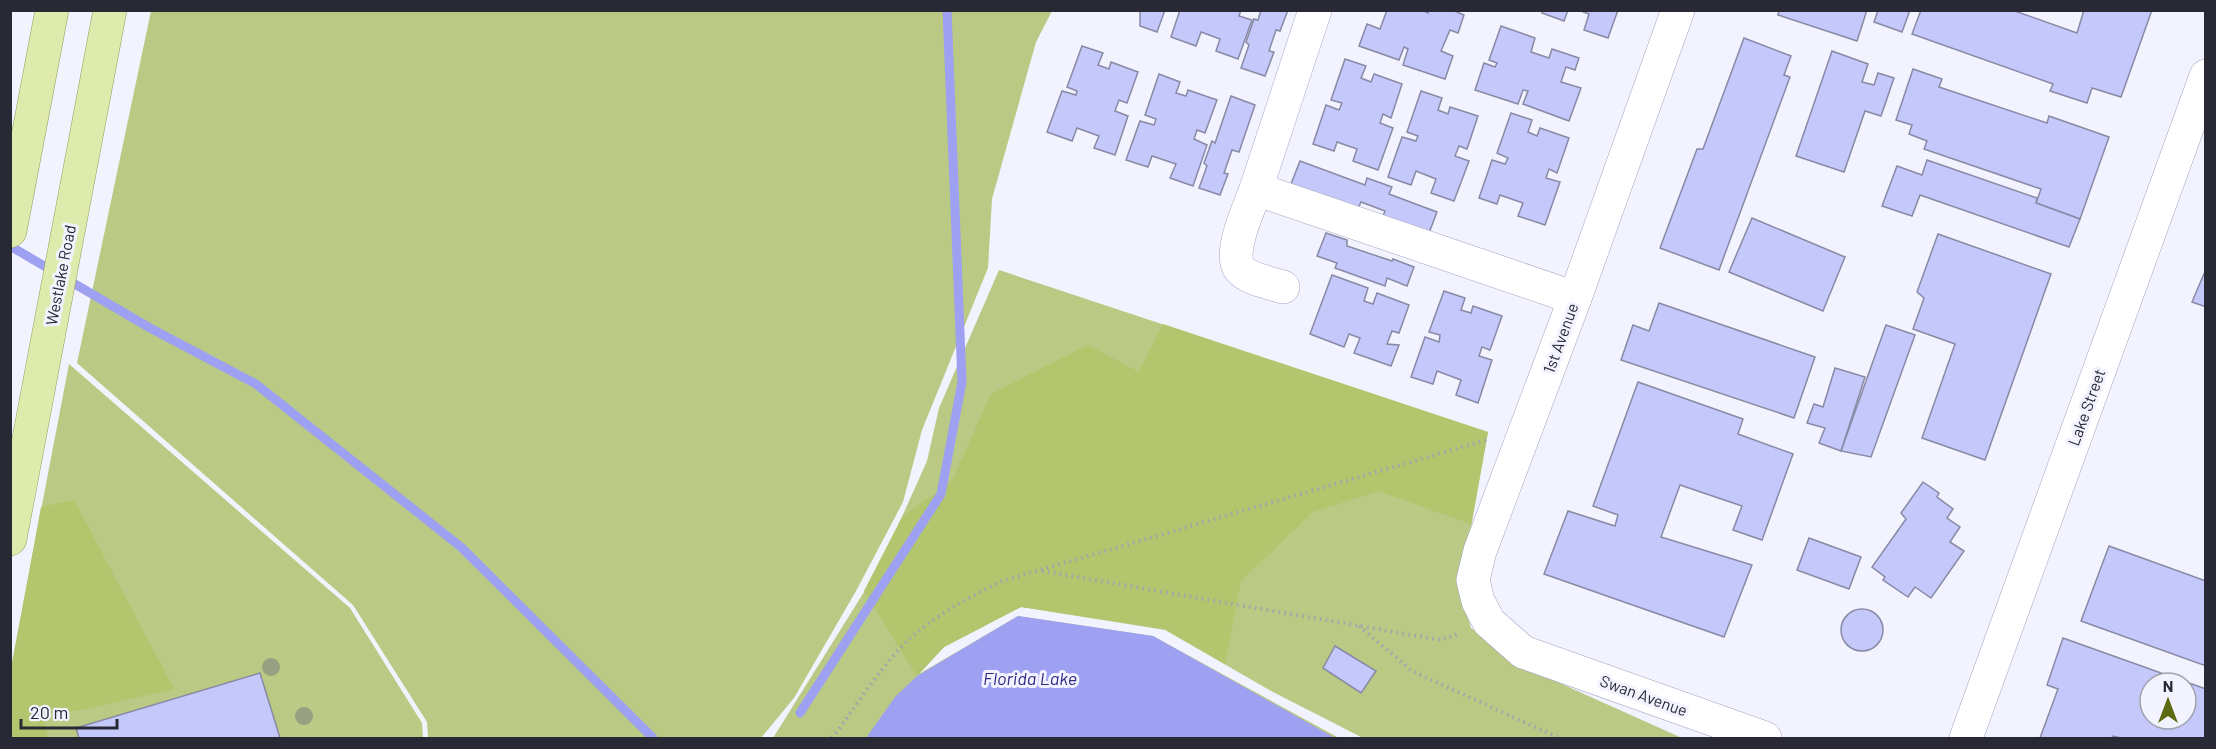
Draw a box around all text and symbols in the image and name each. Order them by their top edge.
street label: Westlake Road [41,223,79,327]
street label: 1st Avenue [1539,300,1581,376]
street label: Lake Street [2063,366,2109,448]
water label: Florida Lake [983,667,1077,689]
street label: Swan Avenue [1598,670,1690,720]
north arrow [2138,671,2198,731]
text: N [2163,676,2173,695]
scale bar [21,692,117,730]
text: 20 m [30,701,68,723]

